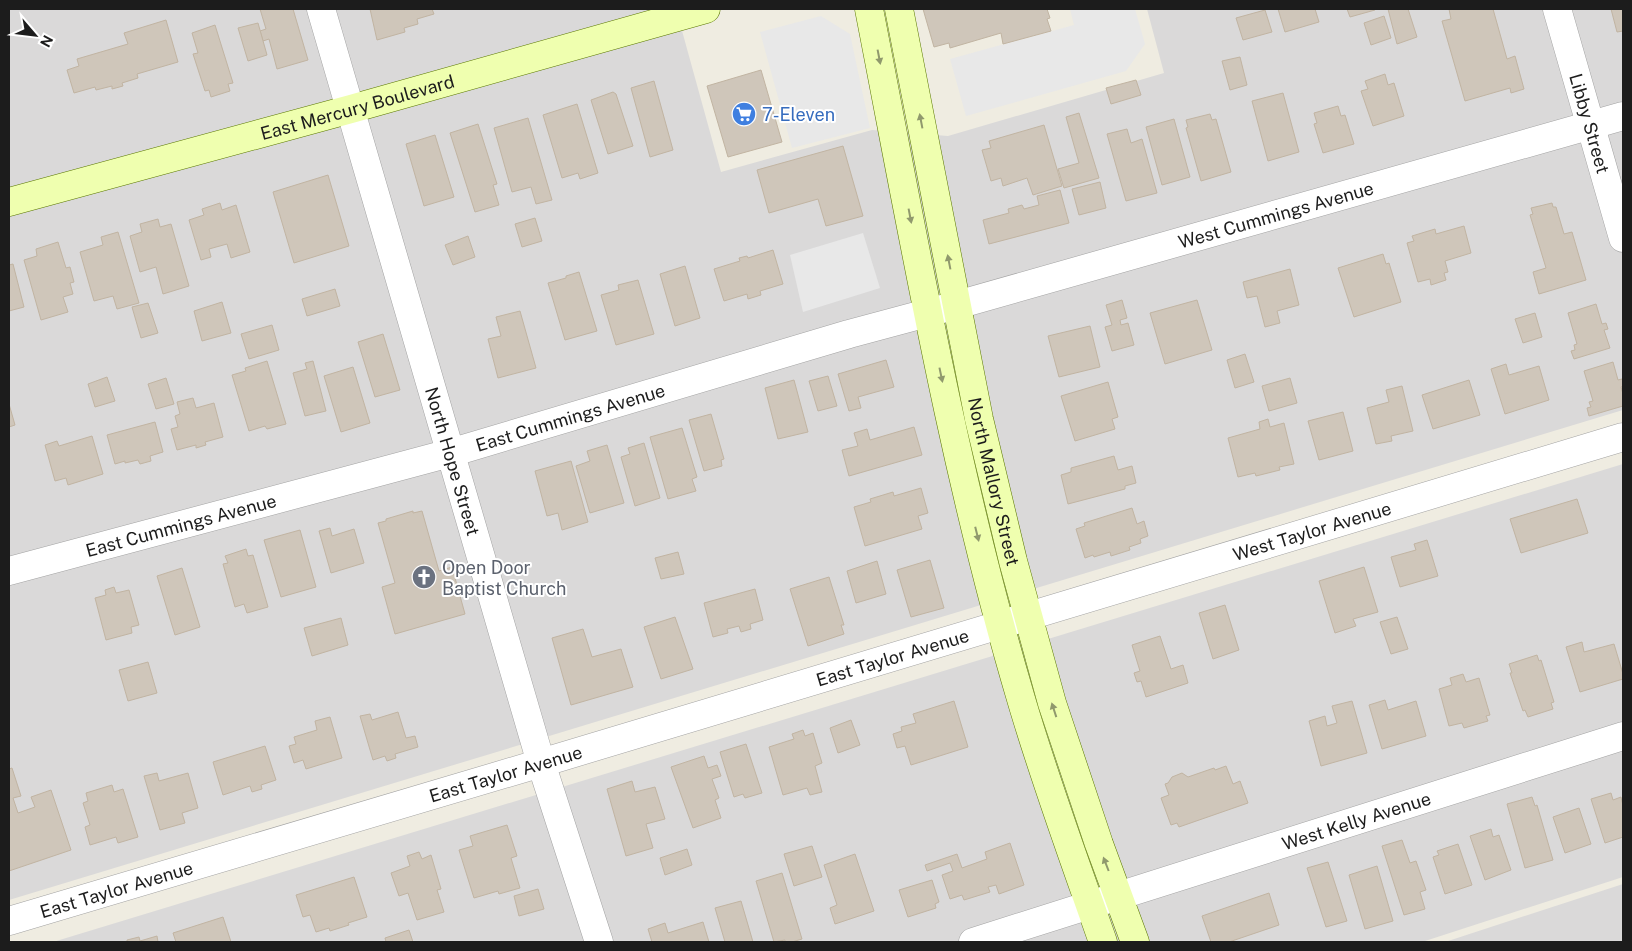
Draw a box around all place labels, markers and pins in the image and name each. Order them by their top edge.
supermarket icon: 7-Eleven [731,101,757,127]
place label: 7-Eleven [762,104,835,125]
place label: Open Door Baptist Church [442,557,566,599]
church icon: Open Door Baptist Church [411,564,437,590]

